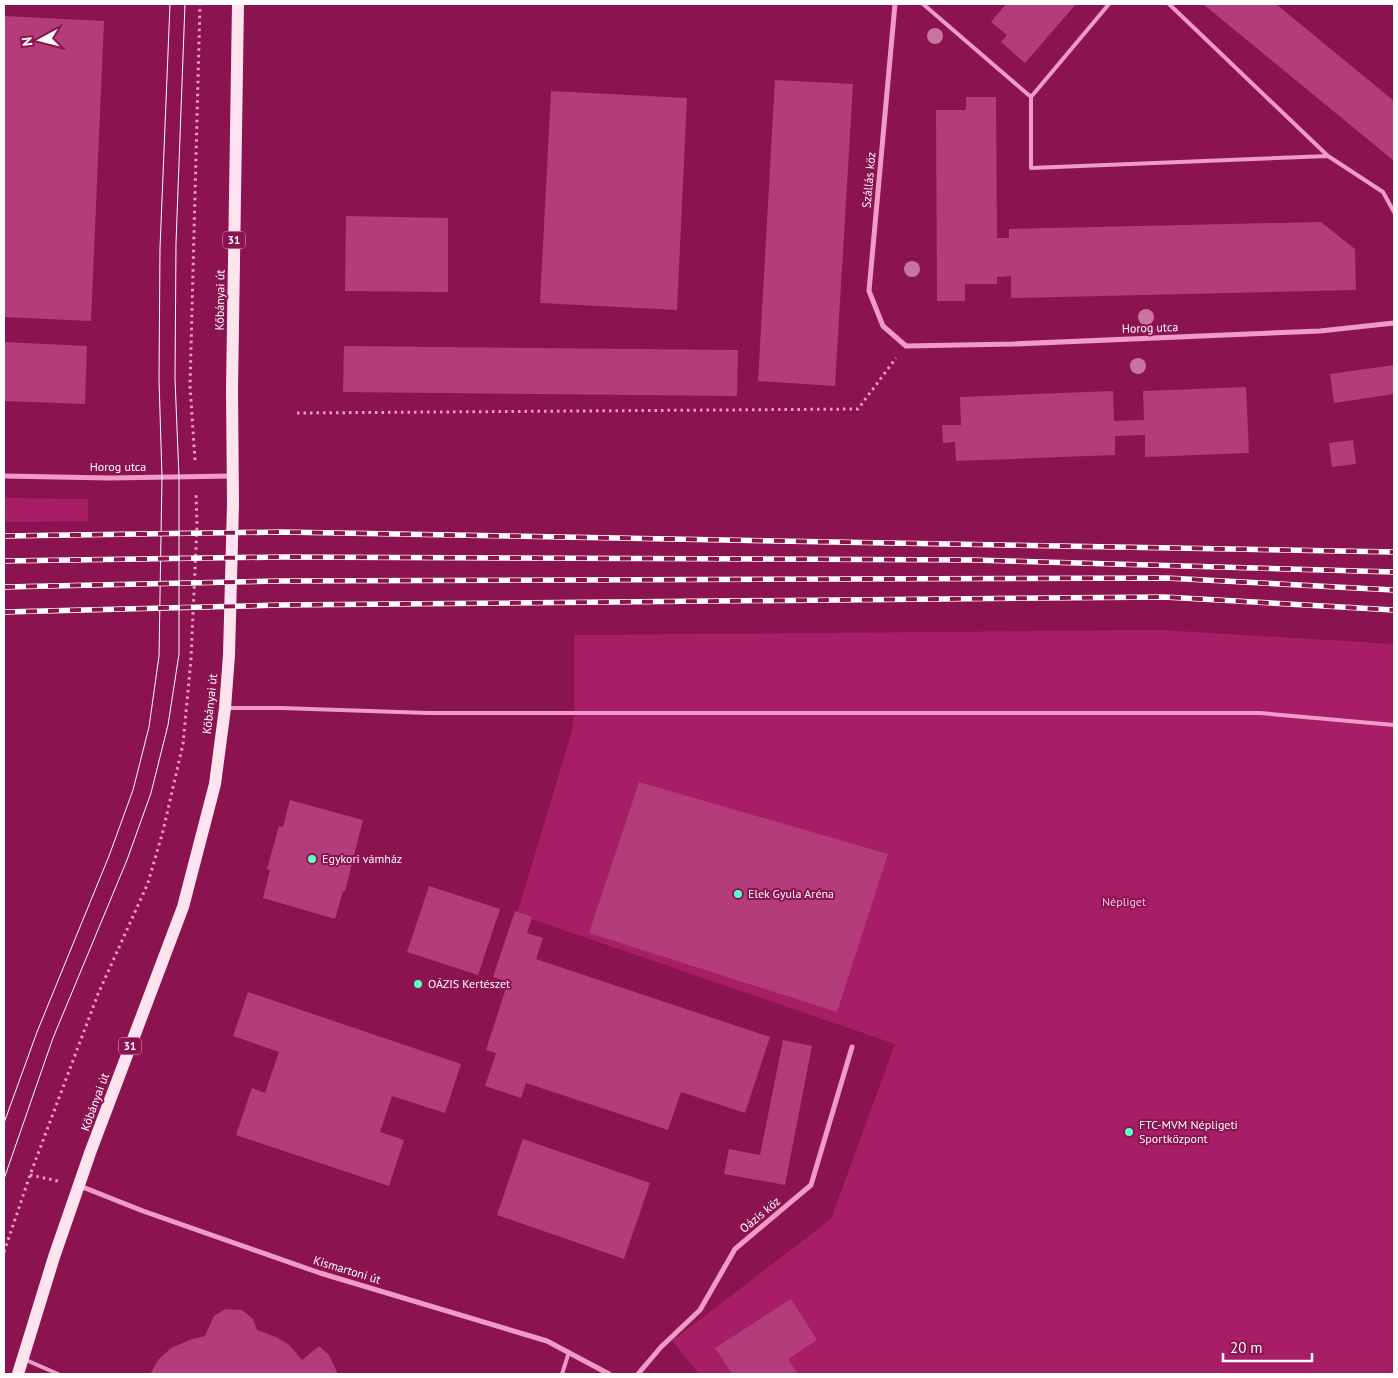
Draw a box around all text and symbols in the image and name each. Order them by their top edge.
north arrow [15,15,65,65]
text: N [18,36,37,47]
street label: Szállás köz [859,151,878,209]
road number: 31 [223,232,245,248]
street label: Kőbányai út [211,270,228,330]
street label: Horog utca [1122,319,1178,336]
street label: Horog utca [90,459,146,474]
street label: Kőbányai út [199,673,220,735]
place label: Egykori vámház [322,851,402,866]
marker: Egykori vámház [306,853,318,865]
place label: Elek Gyula Aréna [748,886,834,901]
marker: Elek Gyula Aréna [732,888,744,900]
park label: Népliget [1102,894,1146,909]
place label: OÁZIS Kertészet [428,976,510,991]
marker: OÁZIS Kertészet [412,978,424,990]
road number: 31 [119,1038,141,1054]
street label: Kőbányai út [77,1071,112,1133]
place label: FTC-MVM Népligeti Sportközpont [1139,1117,1238,1146]
marker: FTC-MVM Népligeti Sportközpont [1123,1126,1135,1138]
street label: Oázis köz [736,1193,783,1236]
street label: Kismartoni út [312,1252,383,1287]
scale bar [1223,1330,1312,1362]
text: 20 m [1230,1338,1263,1357]

